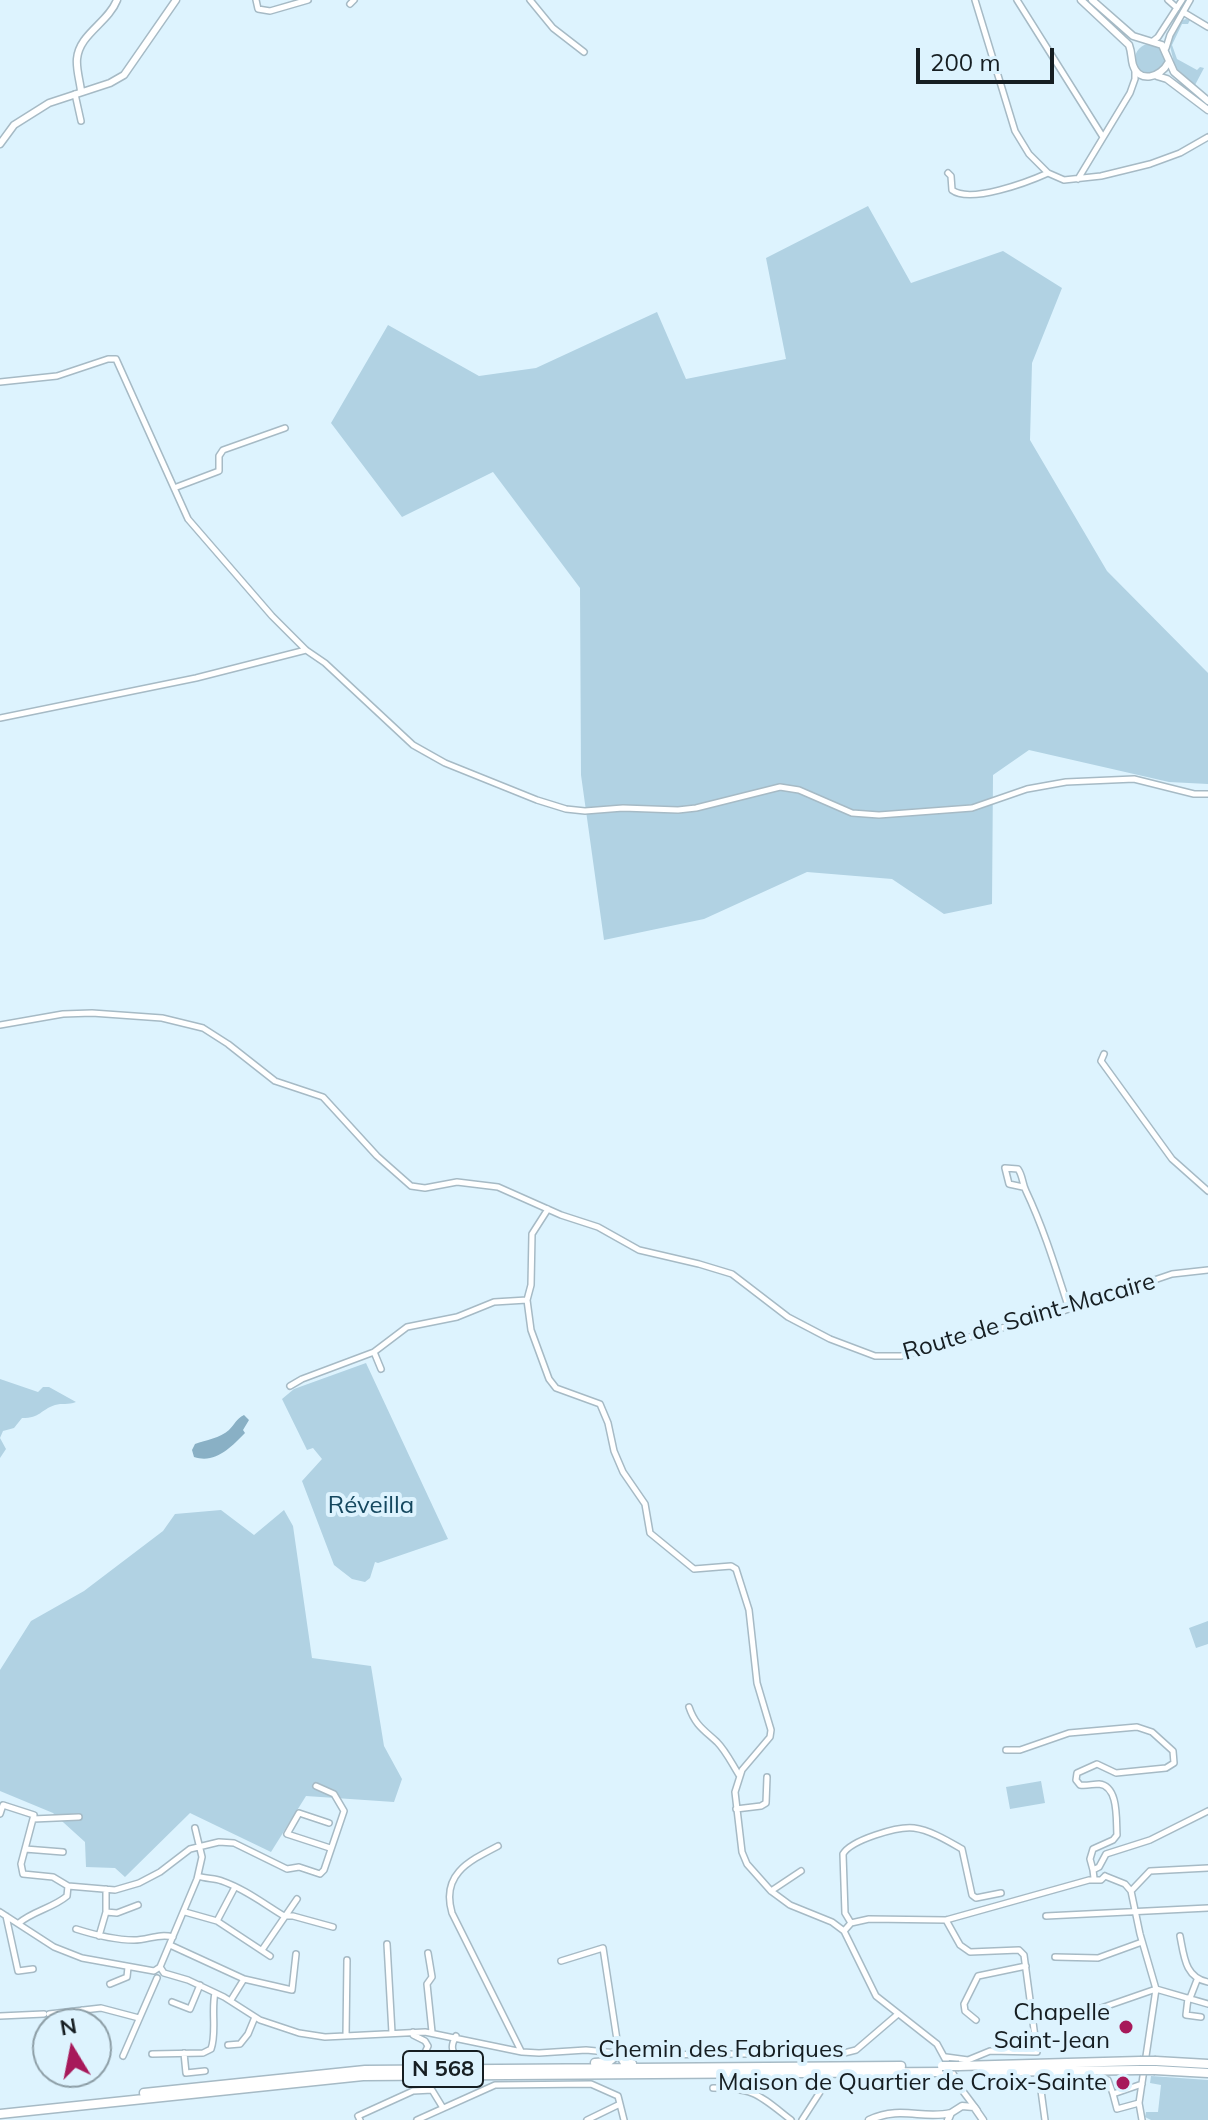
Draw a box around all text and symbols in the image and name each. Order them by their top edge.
scale bar [920,32,1058,82]
text: 200 m [930,47,1001,77]
street label: Route de Saint-Macaire [899,1267,1159,1367]
park label: Réveilla [328,1492,414,1520]
place label: Chapelle Saint-Jean [994,1999,1110,2055]
north arrow [32,2008,112,2088]
text: N [58,2011,79,2042]
marker: Chapelle Saint-Jean [1117,2018,1135,2036]
street label: Chemin des Fabriques [598,2036,844,2064]
road number: N 568 [403,2051,483,2087]
place label: Maison de Quartier de Croix-Sainte [718,2069,1107,2097]
marker: Maison de Quartier de Croix-Sainte [1114,2074,1132,2092]

